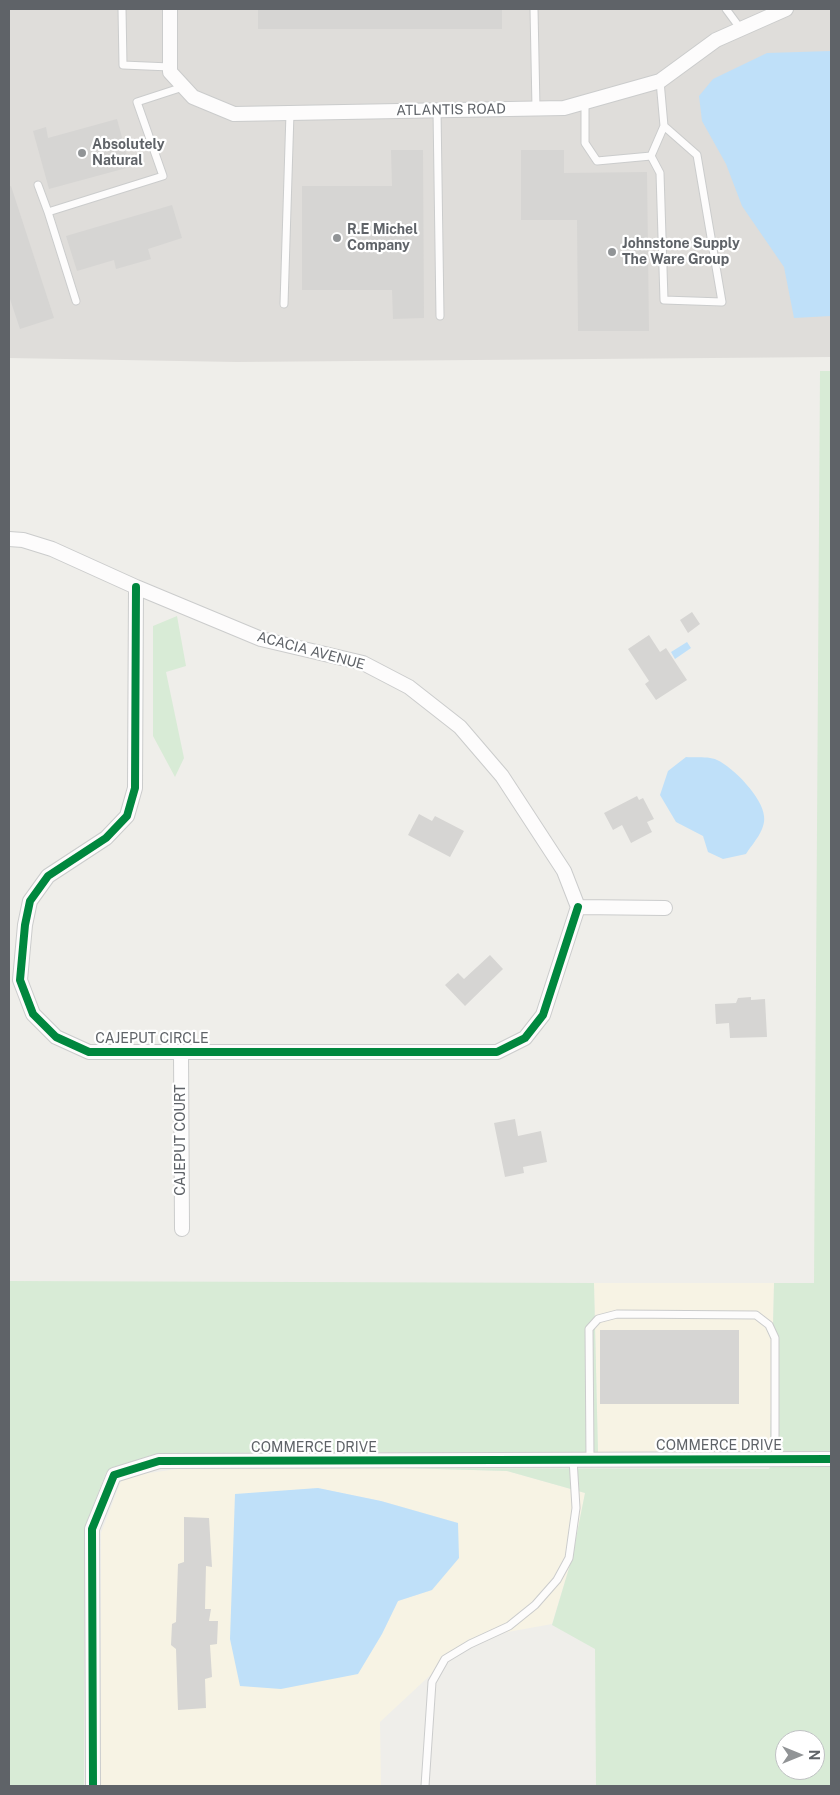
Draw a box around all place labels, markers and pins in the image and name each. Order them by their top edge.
place label: Absolutely Natural [92,137,165,170]
marker: Absolutely Natural [76,147,88,159]
place label: R.E Michel Company [347,222,418,254]
marker: R.E Michel Company [331,232,343,244]
place label: Johnstone Supply The Ware Group [622,236,740,268]
marker: Johnstone Supply The Ware Group [606,246,618,258]

